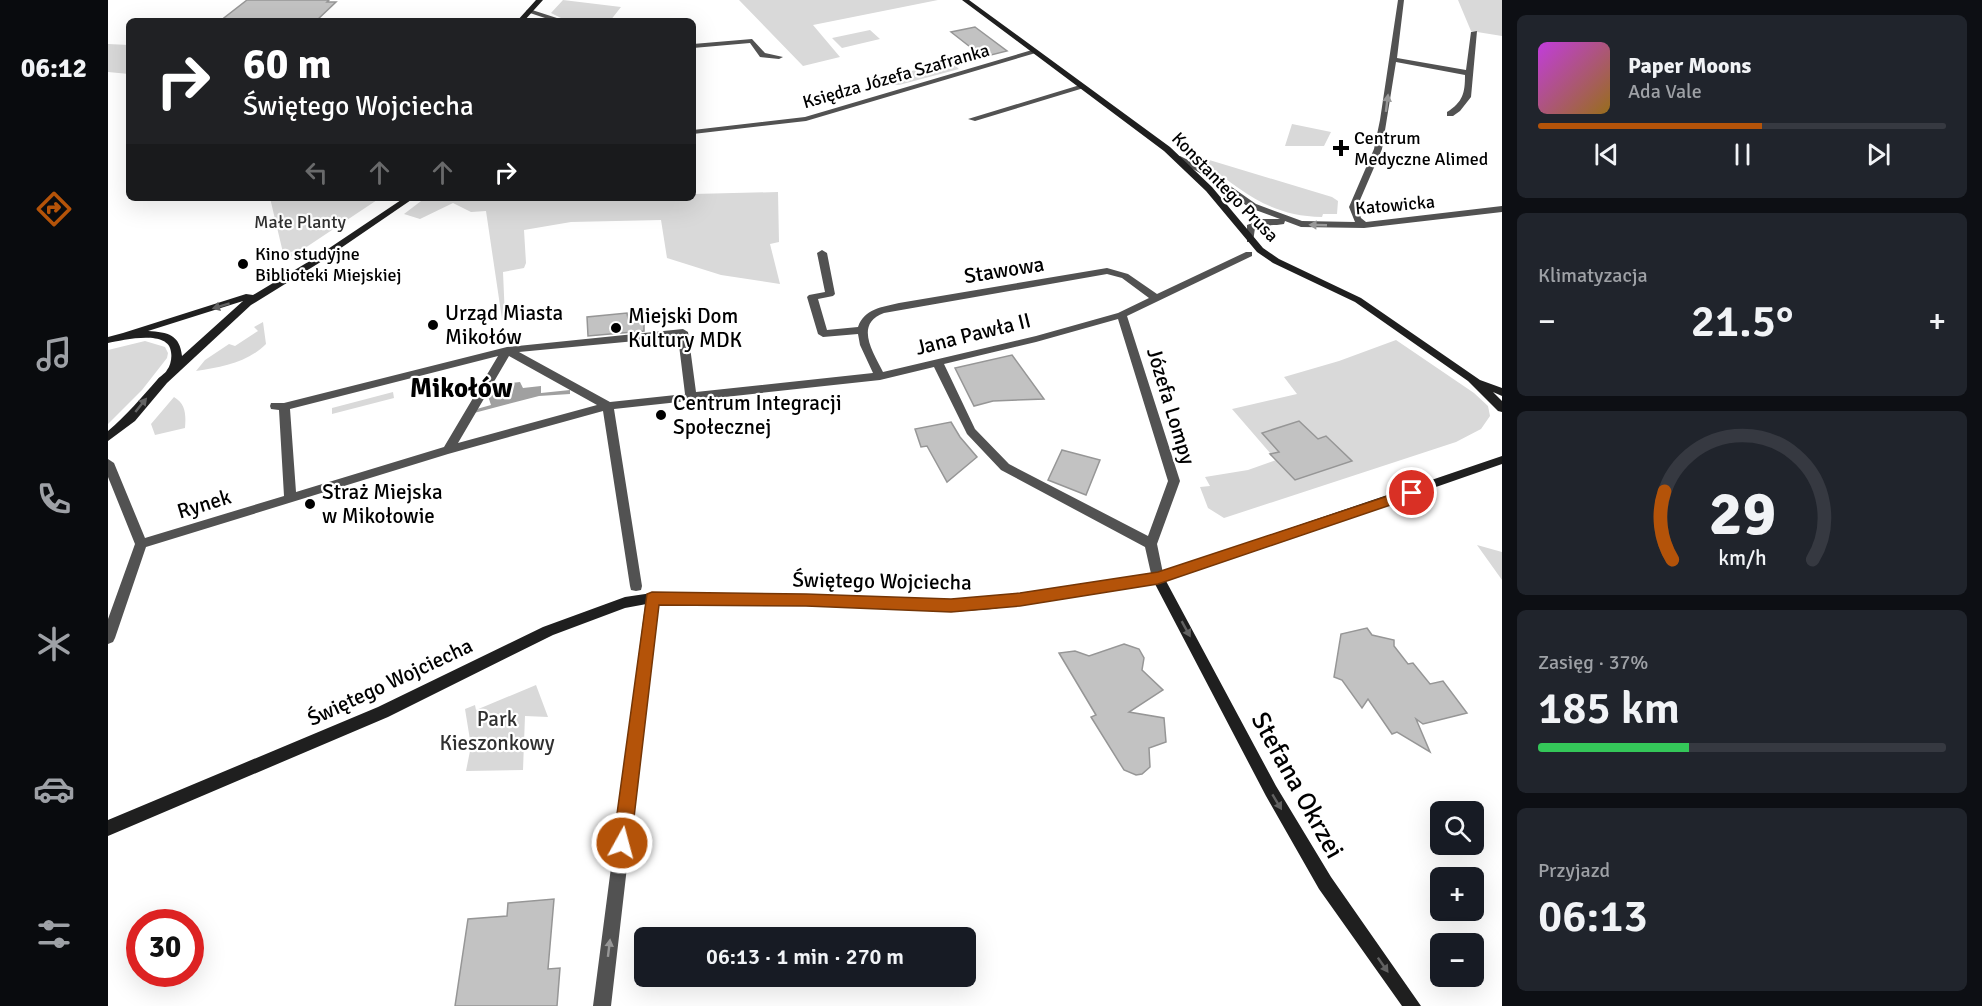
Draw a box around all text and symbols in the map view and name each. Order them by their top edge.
text: 60 m [243,39,332,90]
street label: Księdza Józefa Szafranka [800,39,992,113]
icon: right [144,42,222,120]
text: 06:12 [21,52,87,85]
text: Paper Moons [1628,52,1751,79]
text: Ada Vale [1628,79,1702,104]
text: Świętego Wojciecha [243,90,474,123]
one-way arrow [1382,93,1391,112]
place label: Centrum Medyczne Alimed [1354,127,1488,170]
street label: Konstantego Prusa [1167,128,1283,246]
icon: previous [1590,138,1623,171]
icon: pause [1726,138,1759,171]
icon: next [1862,138,1895,171]
marker: Centrum Medyczne Alimed [1332,139,1350,157]
icon: left [300,156,333,189]
icon: ahead [363,156,396,189]
icon: ahead [426,156,459,189]
icon: right [489,156,522,189]
icon: directions [33,188,75,230]
street label: Katowicka [1354,191,1436,219]
park label: Małe Planty [254,211,347,233]
one-way arrow [1309,221,1328,230]
place label: Kino studyjne Biblioteki Miejskiej [255,243,402,286]
street label: Stawowa [962,251,1046,289]
marker: Kino studyjne Biblioteki Miejskiej [236,257,250,271]
text: Klimatyzacja [1538,263,1648,288]
text: 21.5° [1691,294,1793,349]
place label: Urząd Miasta Mikołów [445,300,563,350]
text: − [1538,301,1556,342]
text: + [1928,301,1946,342]
one-way arrow [212,302,230,311]
place label: Miejski Dom Kultury MDK [628,303,743,353]
street label: Jana Pawła II [913,307,1033,361]
marker: Urząd Miasta Mikołów [426,318,440,332]
marker: Miejski Dom Kultury MDK [609,321,623,335]
icon: music [33,333,75,375]
street label: Józefa Lompy [1141,344,1201,468]
district label: Mikołów [410,372,513,405]
place label: Centrum Integracji Społecznej [673,390,842,440]
one-way arrow [135,397,148,413]
marker: Centrum Integracji Społecznej [654,408,668,422]
pin [1386,467,1437,518]
text: 29 [1708,475,1776,552]
icon: arrive [1395,476,1428,509]
icon: phone [33,478,75,520]
place label: Straż Miejska w Mikołowie [322,479,443,529]
street label: Rynek [174,483,235,524]
marker: Straż Miejska w Mikołowie [303,497,317,511]
text: km/h [1718,545,1766,571]
street label: Świętego Wojciecha [792,566,972,596]
one-way arrow [1181,621,1191,638]
icon: climate [33,623,75,665]
street label: Świętego Wojciecha [303,632,477,732]
text: Zasięg · 37% [1538,650,1648,675]
text: 185 km [1538,681,1680,736]
park label: Park Kieszonkowy [439,706,555,756]
street label: Stefana Okrzei [1244,707,1351,864]
icon: car [33,768,75,810]
one-way arrow [1271,794,1282,810]
map controls [1430,801,1484,987]
button: search [1430,801,1484,855]
position arrow [590,811,654,875]
text: Przyjazd [1538,858,1610,883]
button: + [1430,867,1484,921]
text: 06:13 [1538,889,1648,944]
speed limit sign: 30 [126,909,204,987]
icon: filters [33,913,75,955]
button: − [1430,933,1484,987]
one-way arrow [605,938,614,957]
text: 06:13 · 1 min · 270 m [706,943,904,970]
one-way arrow [1377,956,1389,972]

